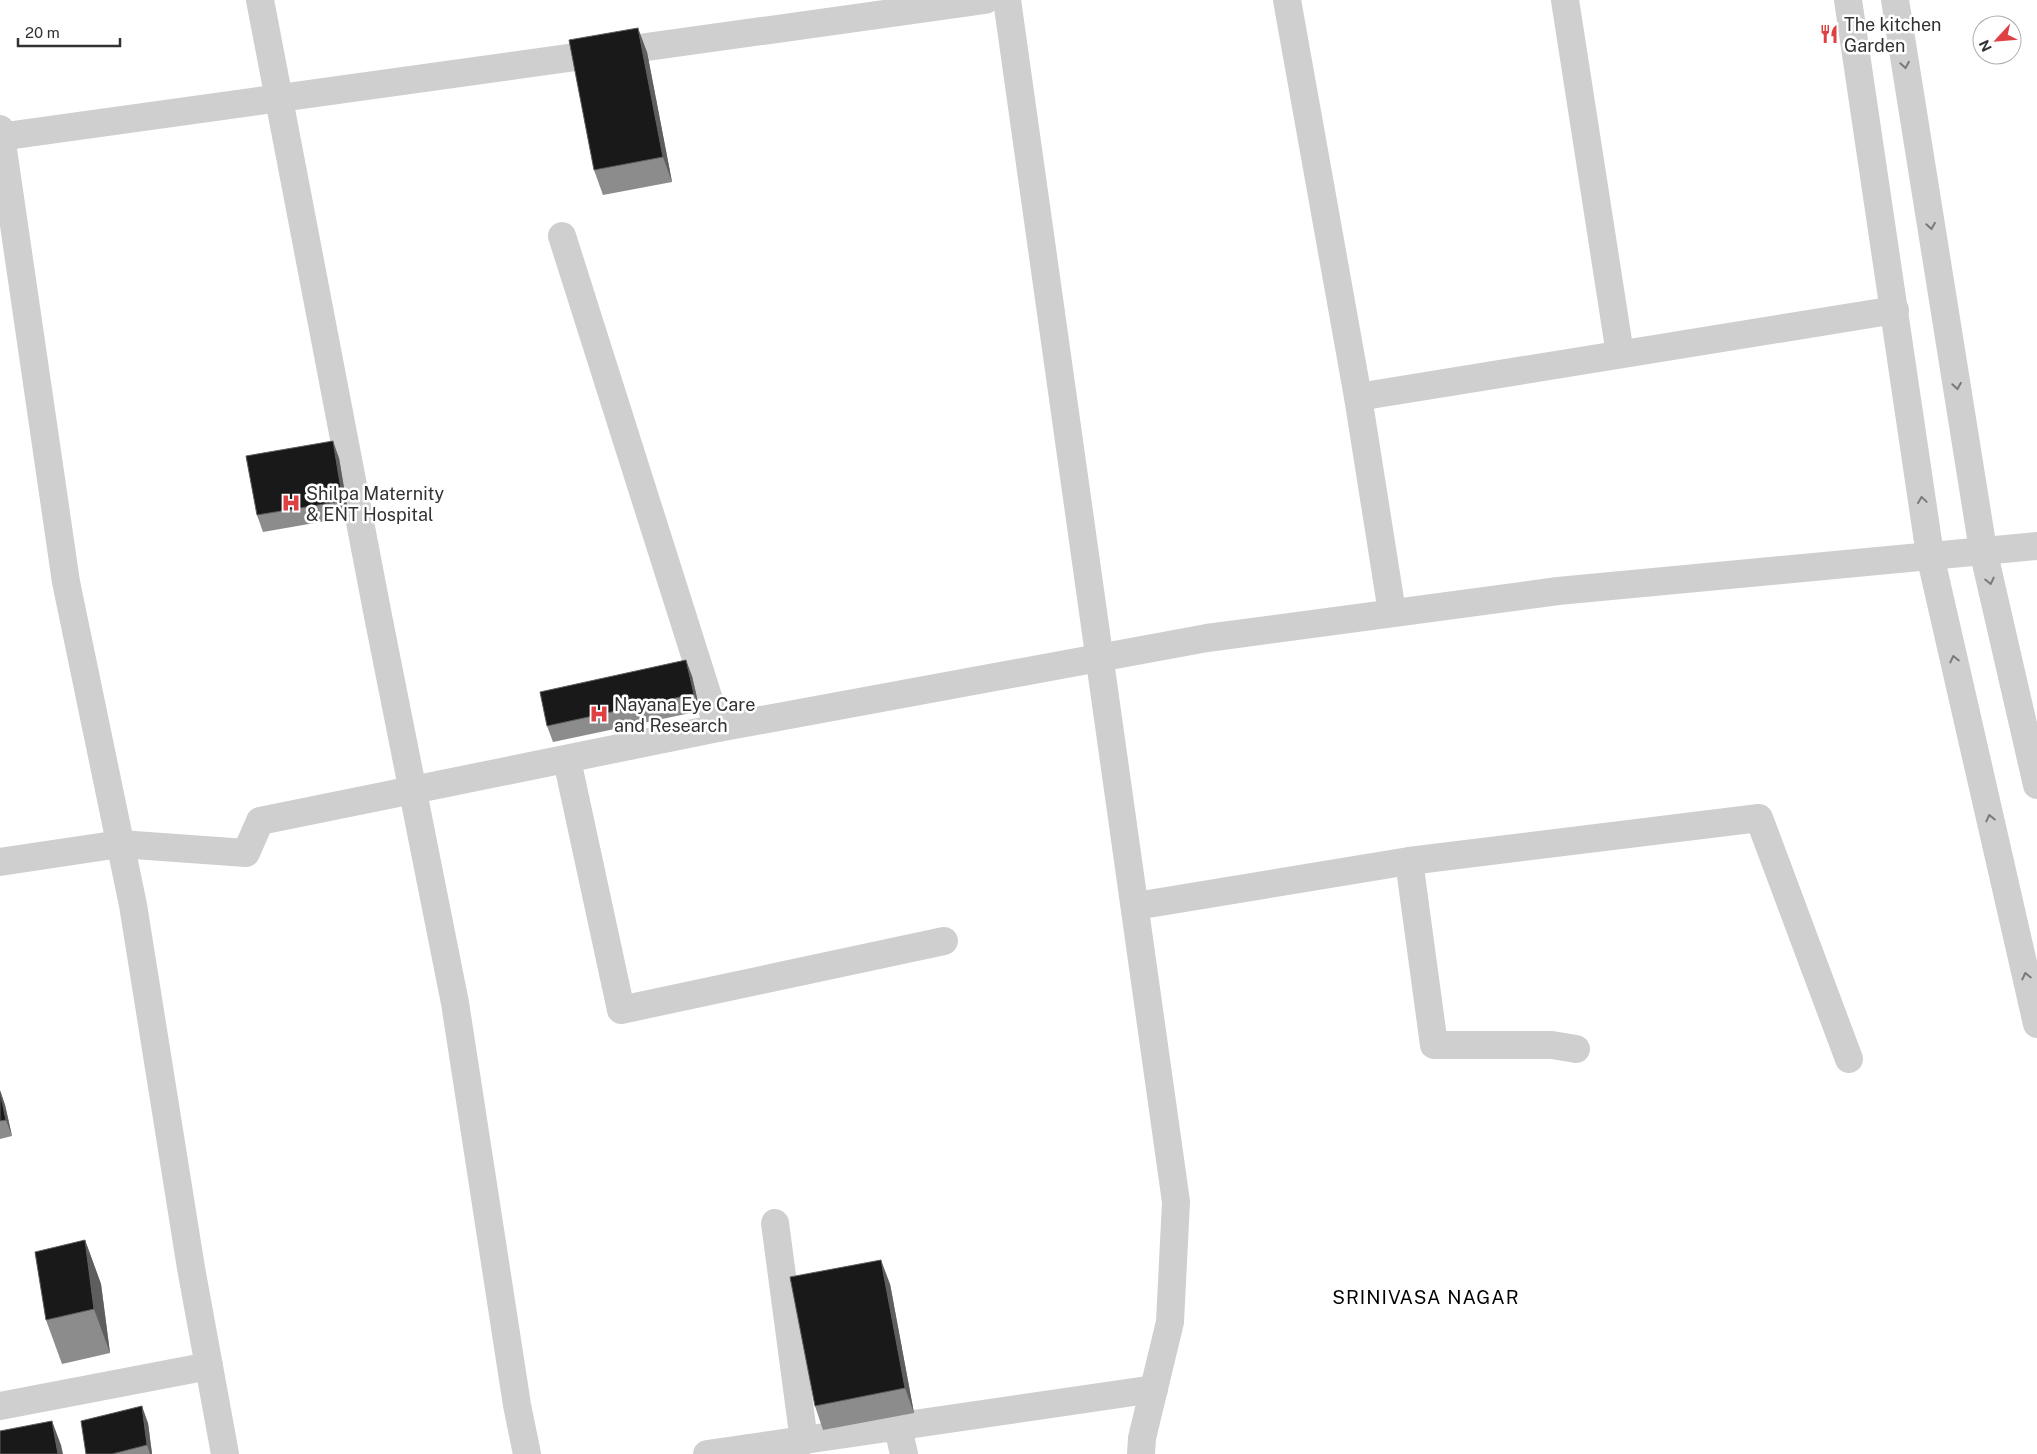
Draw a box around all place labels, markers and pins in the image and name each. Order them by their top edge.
place label: The kitchen Garden [1844,14,1941,56]
restaurant icon: The kitchen Garden [1818,23,1840,45]
place label: Shilpa Maternity & ENT Hospital [306,483,445,525]
hospital icon: Shilpa Maternity & ENT Hospital [280,492,302,514]
place label: Nayana Eye Care and Research [614,694,755,736]
hospital icon: Nayana Eye Care and Research [588,703,610,725]

